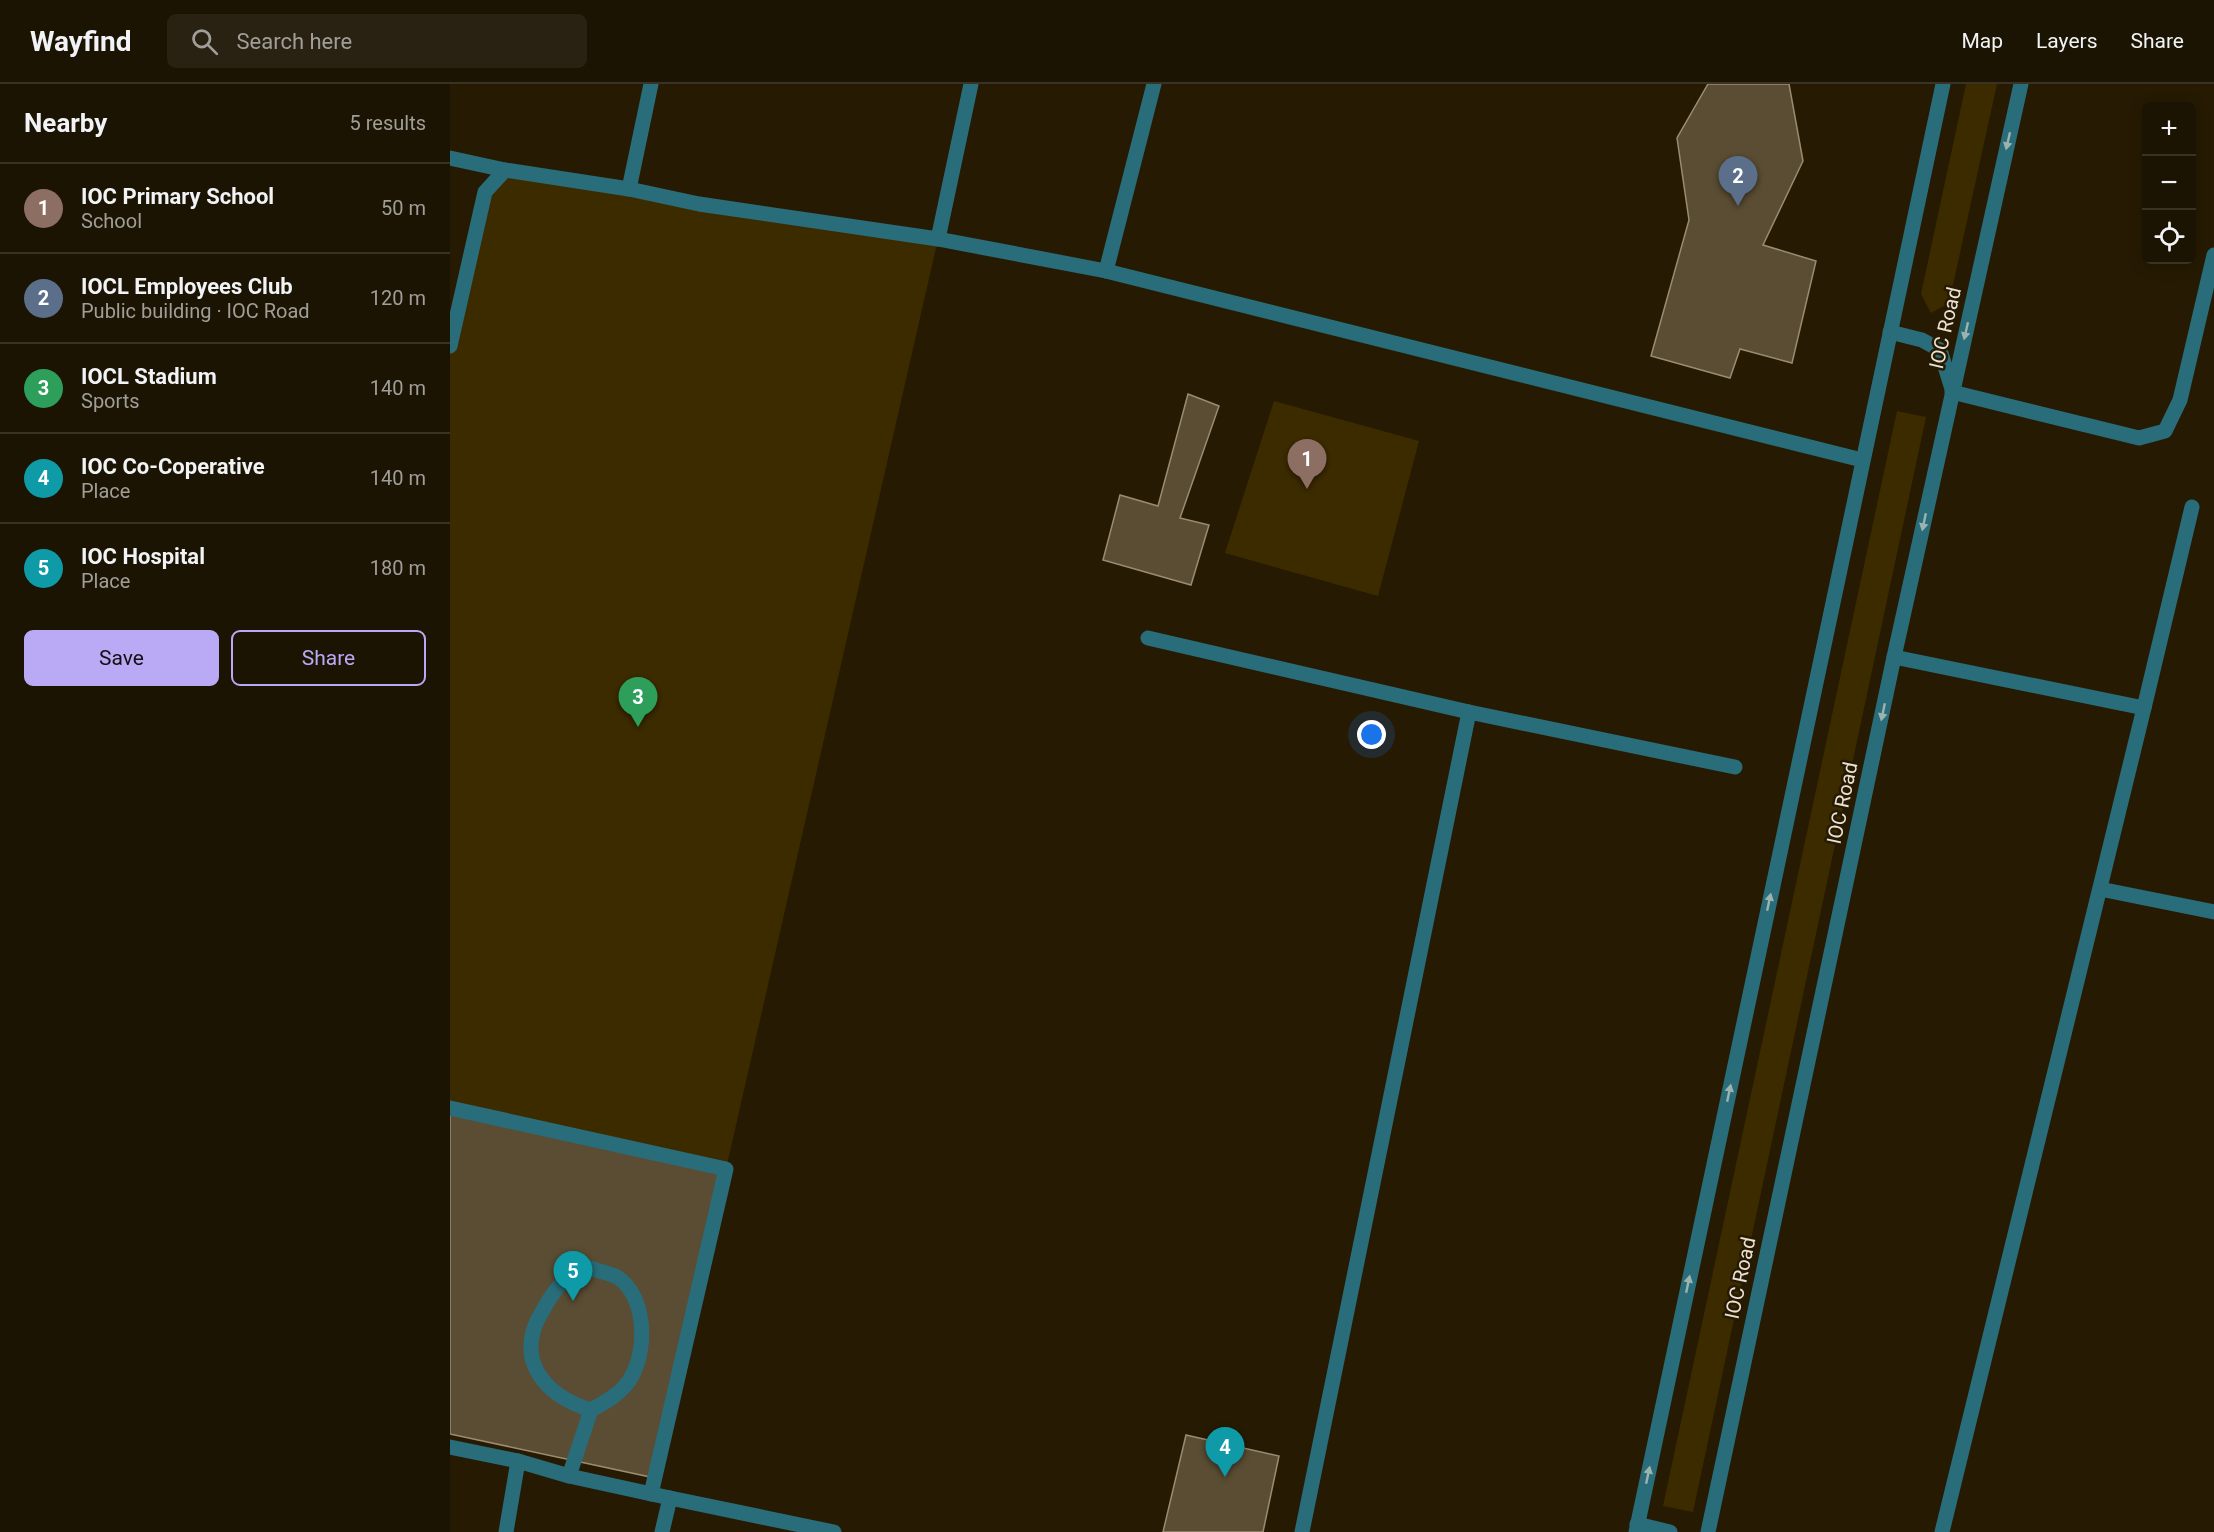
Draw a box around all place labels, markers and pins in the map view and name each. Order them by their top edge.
pin: 2 [1718,156,1758,206]
pin: 1 [1288,440,1326,489]
pin: 3 [618,678,657,727]
pin: 5 [554,1252,592,1301]
pin: 4 [1206,1428,1244,1477]

